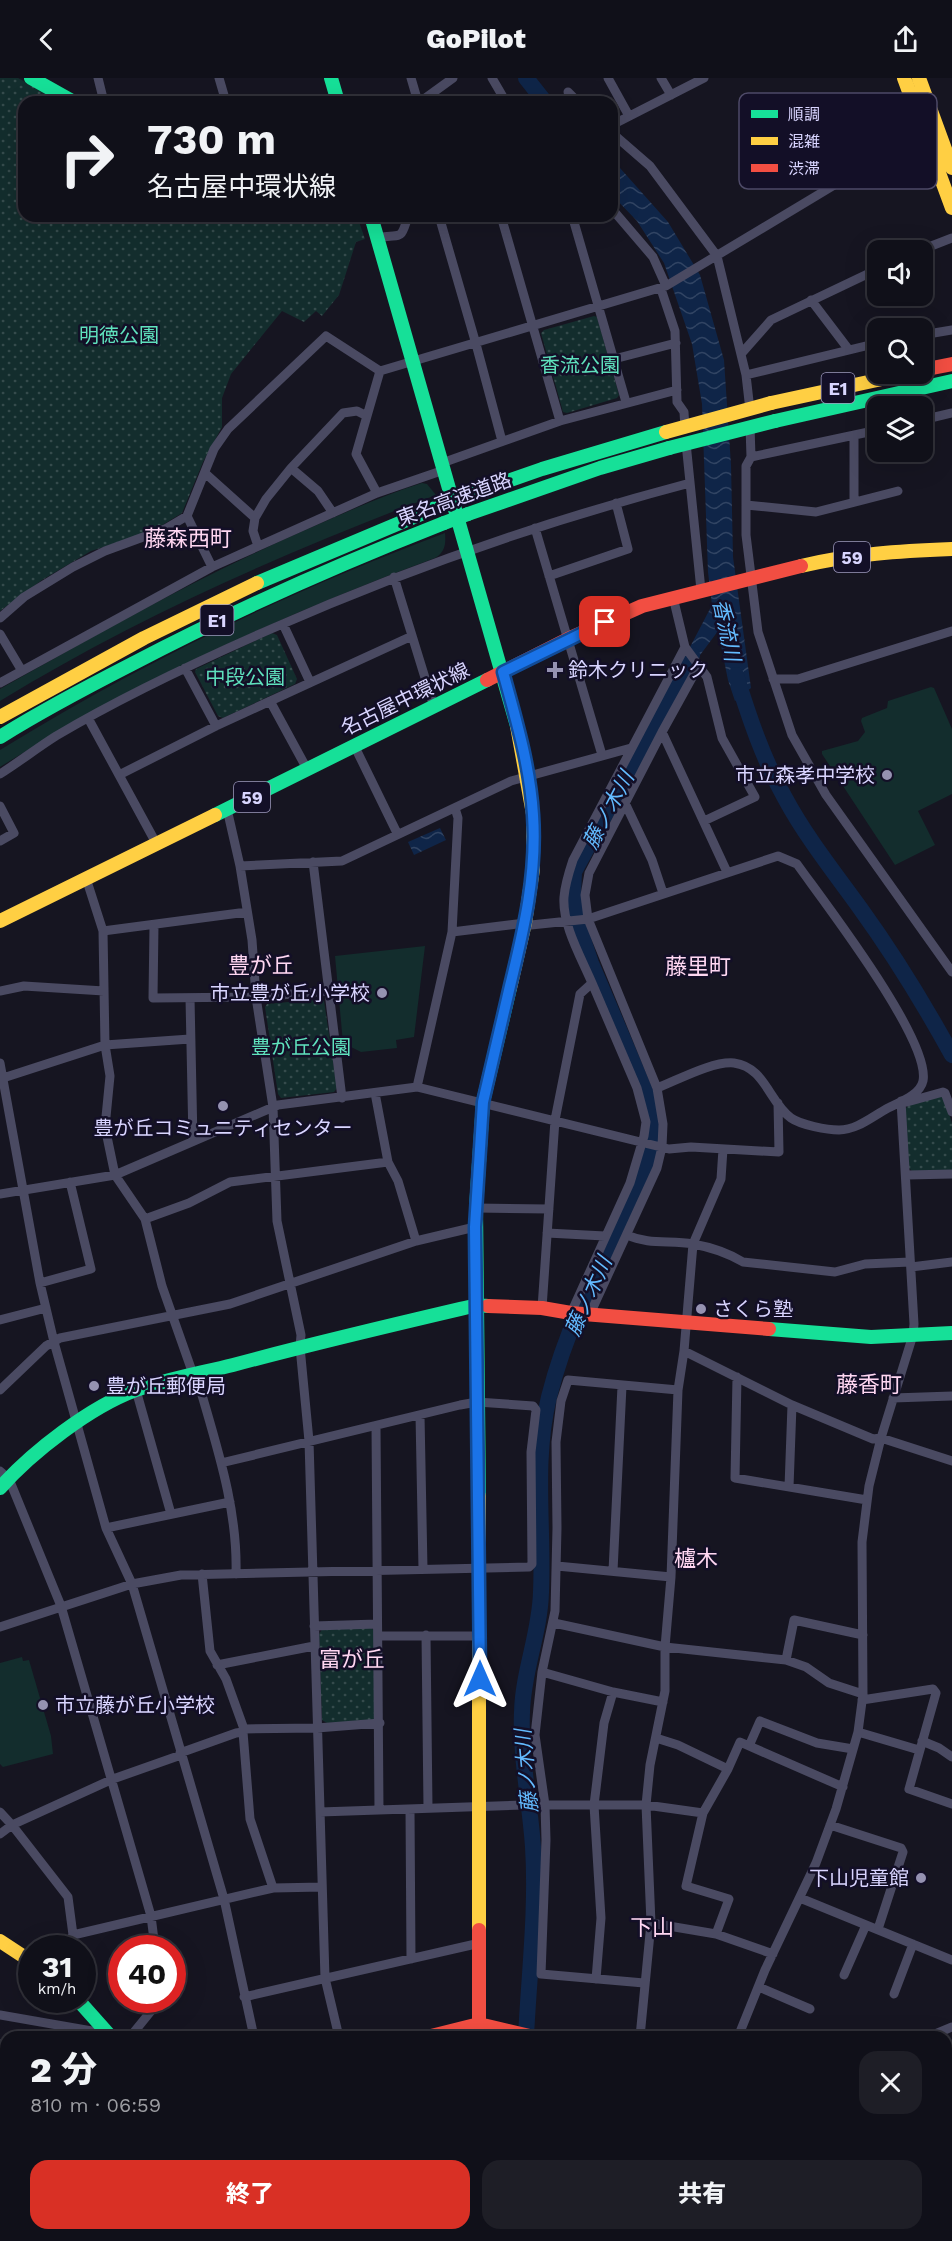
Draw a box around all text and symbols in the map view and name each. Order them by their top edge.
icon: back [30,23,63,56]
text: GoPilot [426,23,526,55]
icon: share [889,23,922,56]
legend [739,93,937,189]
text: 順調 [788,105,820,124]
text: 730 m [147,115,276,164]
icon: right [48,120,126,198]
text: 混雑 [788,132,820,151]
text: 渋滞 [788,159,820,178]
text: 名古屋中環状線 [147,171,336,203]
map controls [867,240,933,462]
button: sound [867,240,933,306]
button: search [867,318,933,384]
park label: 明徳公園 [79,323,159,347]
park label: 香流公園 [540,353,620,377]
road number: E1 [822,373,854,403]
button: layers [867,396,933,462]
street label: 東名高速道路 [394,467,514,531]
district label: 藤森西町 [144,526,232,551]
road number: 59 [834,542,870,572]
pin [579,596,630,647]
water label: 香流川 [708,597,746,665]
road number: E1 [200,605,234,635]
icon: arrive [588,605,621,638]
street label: 名古屋中環状線 [337,658,473,740]
place label: 鈴木クリニック [568,658,708,682]
marker: 鈴木クリニック [546,661,564,679]
park label: 中段公園 [205,665,285,689]
place label: 市立森孝中学校 [735,763,875,787]
water label: 藤ノ木川 [577,765,640,853]
marker: 市立森孝中学校 [880,768,894,782]
road number: 59 [234,782,270,812]
district label: 豊が丘 [228,953,294,978]
district label: 藤里町 [665,954,731,979]
place label: 市立豊が丘小学校 [210,981,370,1005]
marker: 市立豊が丘小学校 [375,986,389,1000]
park label: 豊が丘公園 [251,1035,351,1059]
marker: 豊が丘コミュニティセンター [216,1099,230,1113]
place label: 豊が丘コミュニティセンター [94,1116,352,1140]
water label: 藤ノ木川 [559,1251,617,1339]
place label: さくら塾 [713,1297,793,1321]
marker: さくら塾 [694,1302,708,1316]
district label: 藤香町 [836,1372,902,1397]
place label: 豊が丘郵便局 [106,1374,226,1398]
marker: 豊が丘郵便局 [87,1379,101,1393]
district label: 櫨木 [674,1546,718,1571]
district label: 富が丘 [319,1647,385,1672]
position arrow [448,1647,512,1711]
place label: 市立藤が丘小学校 [55,1693,215,1717]
marker: 市立藤が丘小学校 [36,1698,50,1712]
water label: 藤ノ木川 [510,1726,542,1814]
place label: 下山児童館 [809,1866,909,1890]
marker: 下山児童館 [914,1871,928,1885]
district label: 下山 [630,1915,674,1940]
speed limit sign: 40 [108,1935,186,2013]
text: 31 [42,1949,72,1984]
text: km/h [38,1980,76,1998]
text: 2 分 [30,2049,97,2091]
button: close [859,2051,922,2114]
text: 810 m · 06:59 [30,2093,161,2117]
button: 終了 [30,2160,470,2229]
button: 共有 [482,2160,922,2229]

